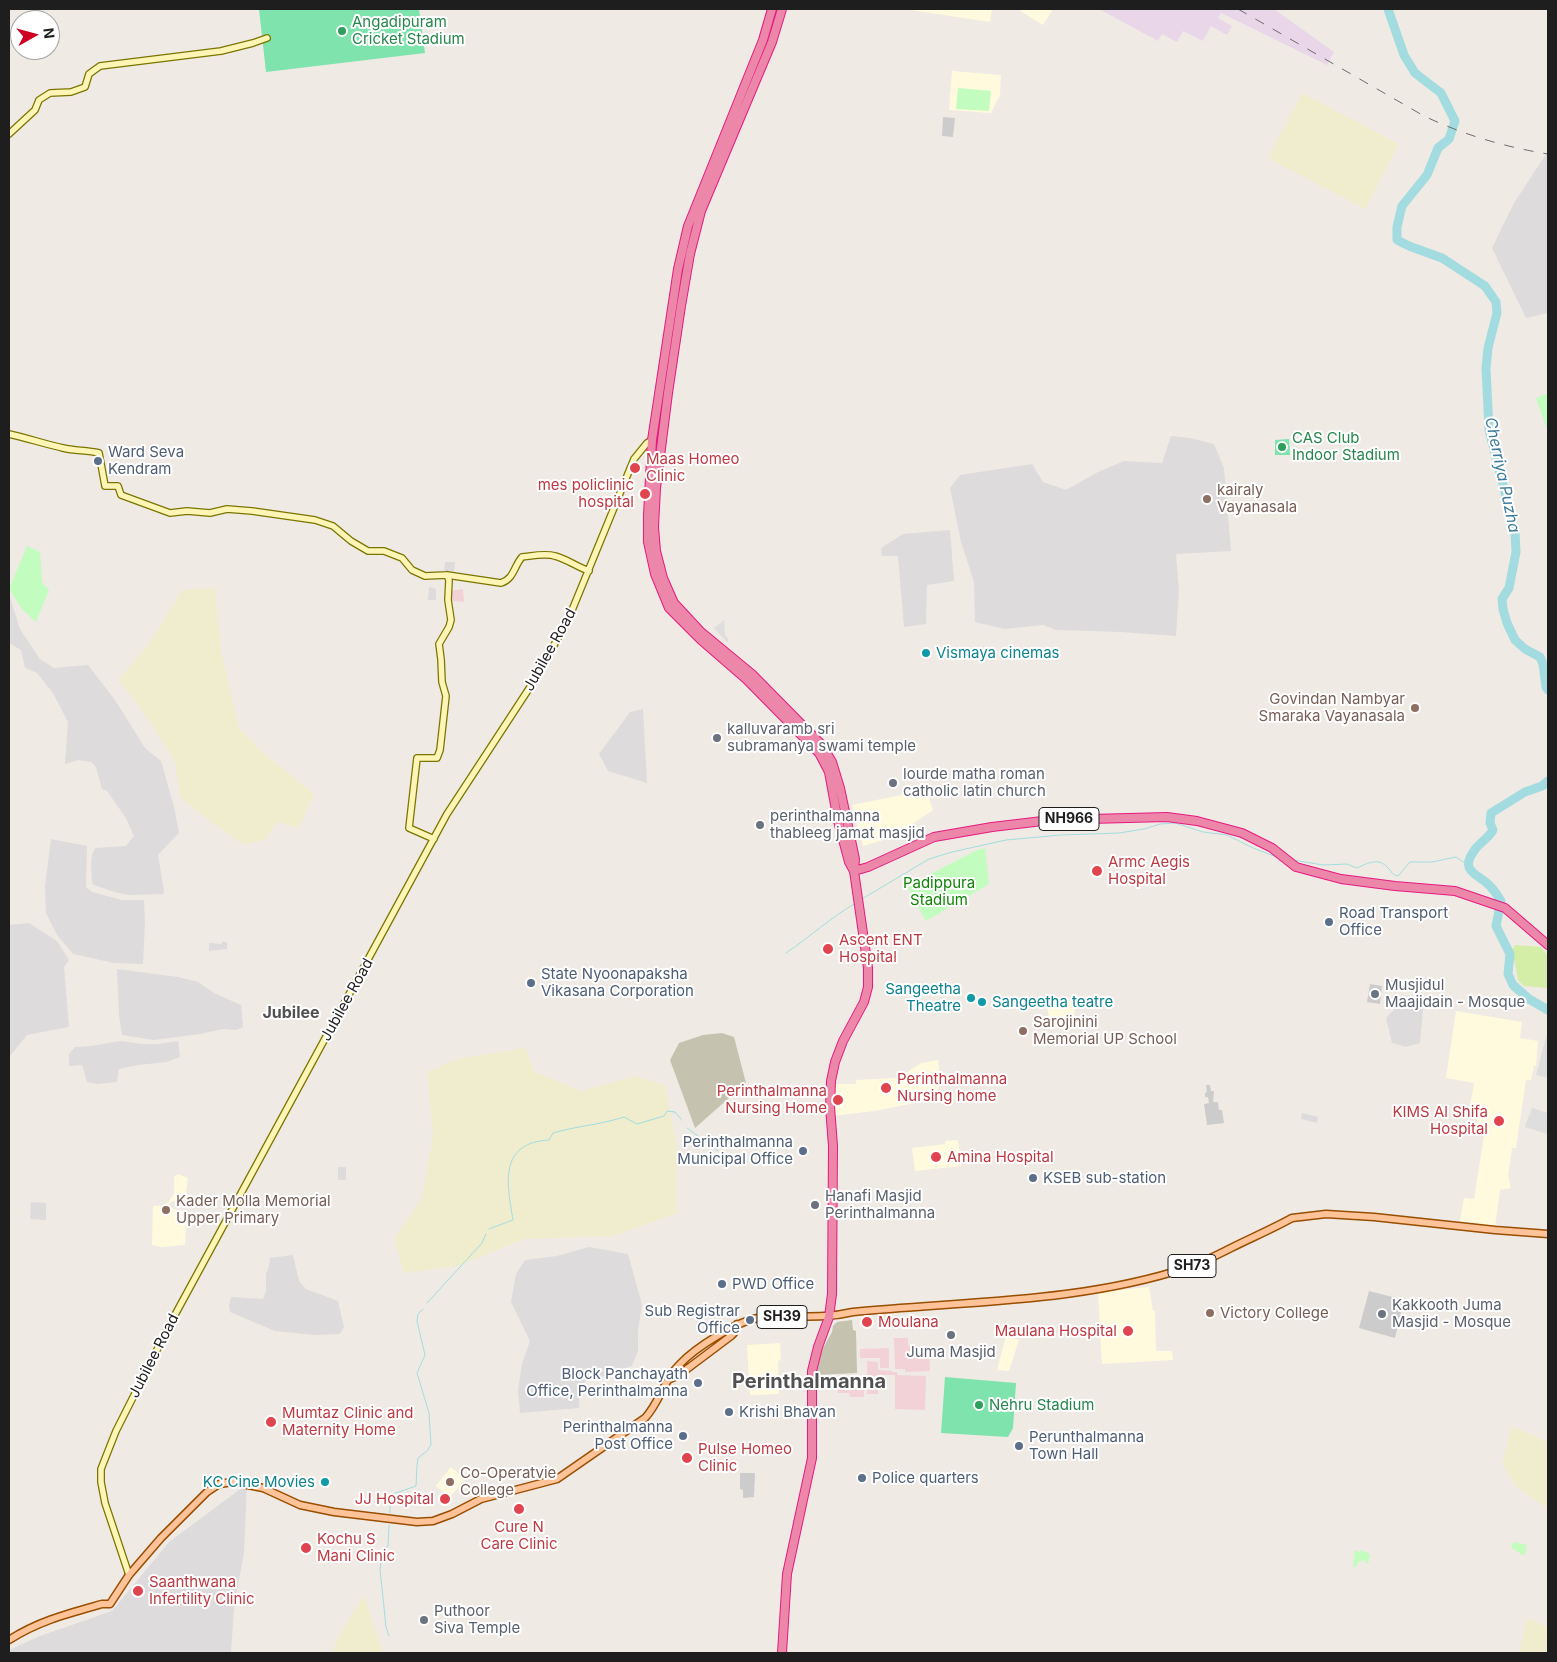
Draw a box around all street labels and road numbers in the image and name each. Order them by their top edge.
street label: Jubilee Road [520,606,580,694]
road number: NH966 [1039,808,1099,831]
street label: Jubilee Road [317,956,377,1044]
road number: SH73 [1168,1254,1216,1278]
road number: SH39 [757,1305,807,1328]
street label: Jubilee Road [125,1311,183,1401]

